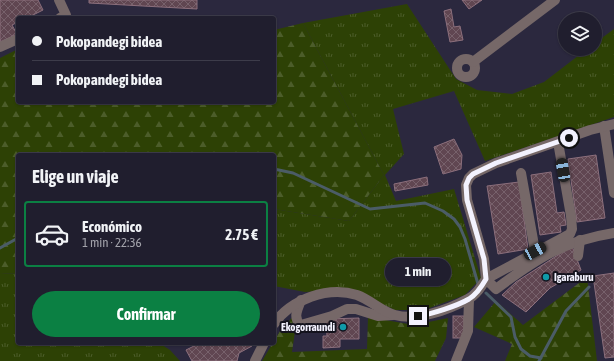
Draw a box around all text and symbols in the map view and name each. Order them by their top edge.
map controls [558,12,602,56]
button: layers [558,12,602,56]
text: Pokopandegi bidea [56,33,162,50]
text: Pokopandegi bidea [56,71,162,88]
route start [560,129,578,147]
car [555,157,571,183]
text: Elige un viaje [32,166,119,187]
icon: car [34,216,70,252]
text: Económico [82,218,142,235]
text: 2.75 € [225,226,258,243]
text: 1 min · 22:36 [82,235,142,250]
car [522,240,548,262]
callout: 1 min [385,258,451,286]
text: 1 min [405,264,431,279]
place label: Igaraburu [554,271,594,283]
marker: Igaraburu [541,272,551,282]
button: Confirmar [32,291,260,337]
route end [409,307,427,325]
place label: Ekogorraundi [281,321,335,333]
marker: Ekogorraundi [338,322,348,332]

